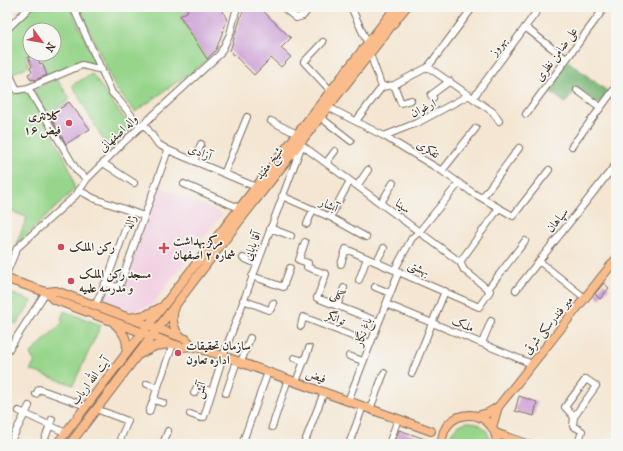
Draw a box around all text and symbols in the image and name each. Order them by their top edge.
north arrow [22,22,62,62]
street label: علی ضامن نظری [532,24,582,85]
street label: بهروز [486,34,510,60]
text: N [42,40,58,55]
street label: ارغوان [408,96,439,121]
place label: کلانتری ۱۶ فیض [24,109,61,138]
street label: واله اصفهانی [96,111,141,155]
marker: کلانتری ۱۶ فیض [64,118,74,128]
street label: تفکری [414,137,442,162]
street label: آزادی [186,140,216,164]
street label: شیخ مفید [252,144,289,185]
street label: آبشار [317,193,342,216]
street label: سینا [393,196,414,216]
street label: سپاهان [543,205,572,236]
street label: ژاله [121,213,139,231]
street label: آقا بابایی [239,228,265,263]
place label: مرکز بهداشت شماره ۲ اصفهان [173,234,235,262]
place label: رکن الملک [69,240,115,255]
marker: رکن الملک [56,242,66,252]
marker: مرکز بهداشت شماره ۲ اصفهان [158,242,170,254]
street label: بهشتی [405,257,432,281]
place label: مسجد رکن الملک و مدرسه علمیه [79,267,151,295]
marker: مسجد رکن الملک و مدرسه علمیه [66,276,76,286]
street label: گلی [328,285,348,306]
street label: میر فندرسکی شرقی [520,293,577,358]
street label: توانگر [322,307,348,329]
street label: ملک [450,313,476,335]
street label: باغ نگار [350,315,379,351]
place label: سازمان تحقیقات اداره تعاون [186,339,251,367]
marker: سازمان تحقیقات اداره تعاون [173,348,183,358]
street label: آیت الله ارباب [65,351,114,408]
street label: فیض [304,366,328,387]
street label: آتش [190,378,211,401]

